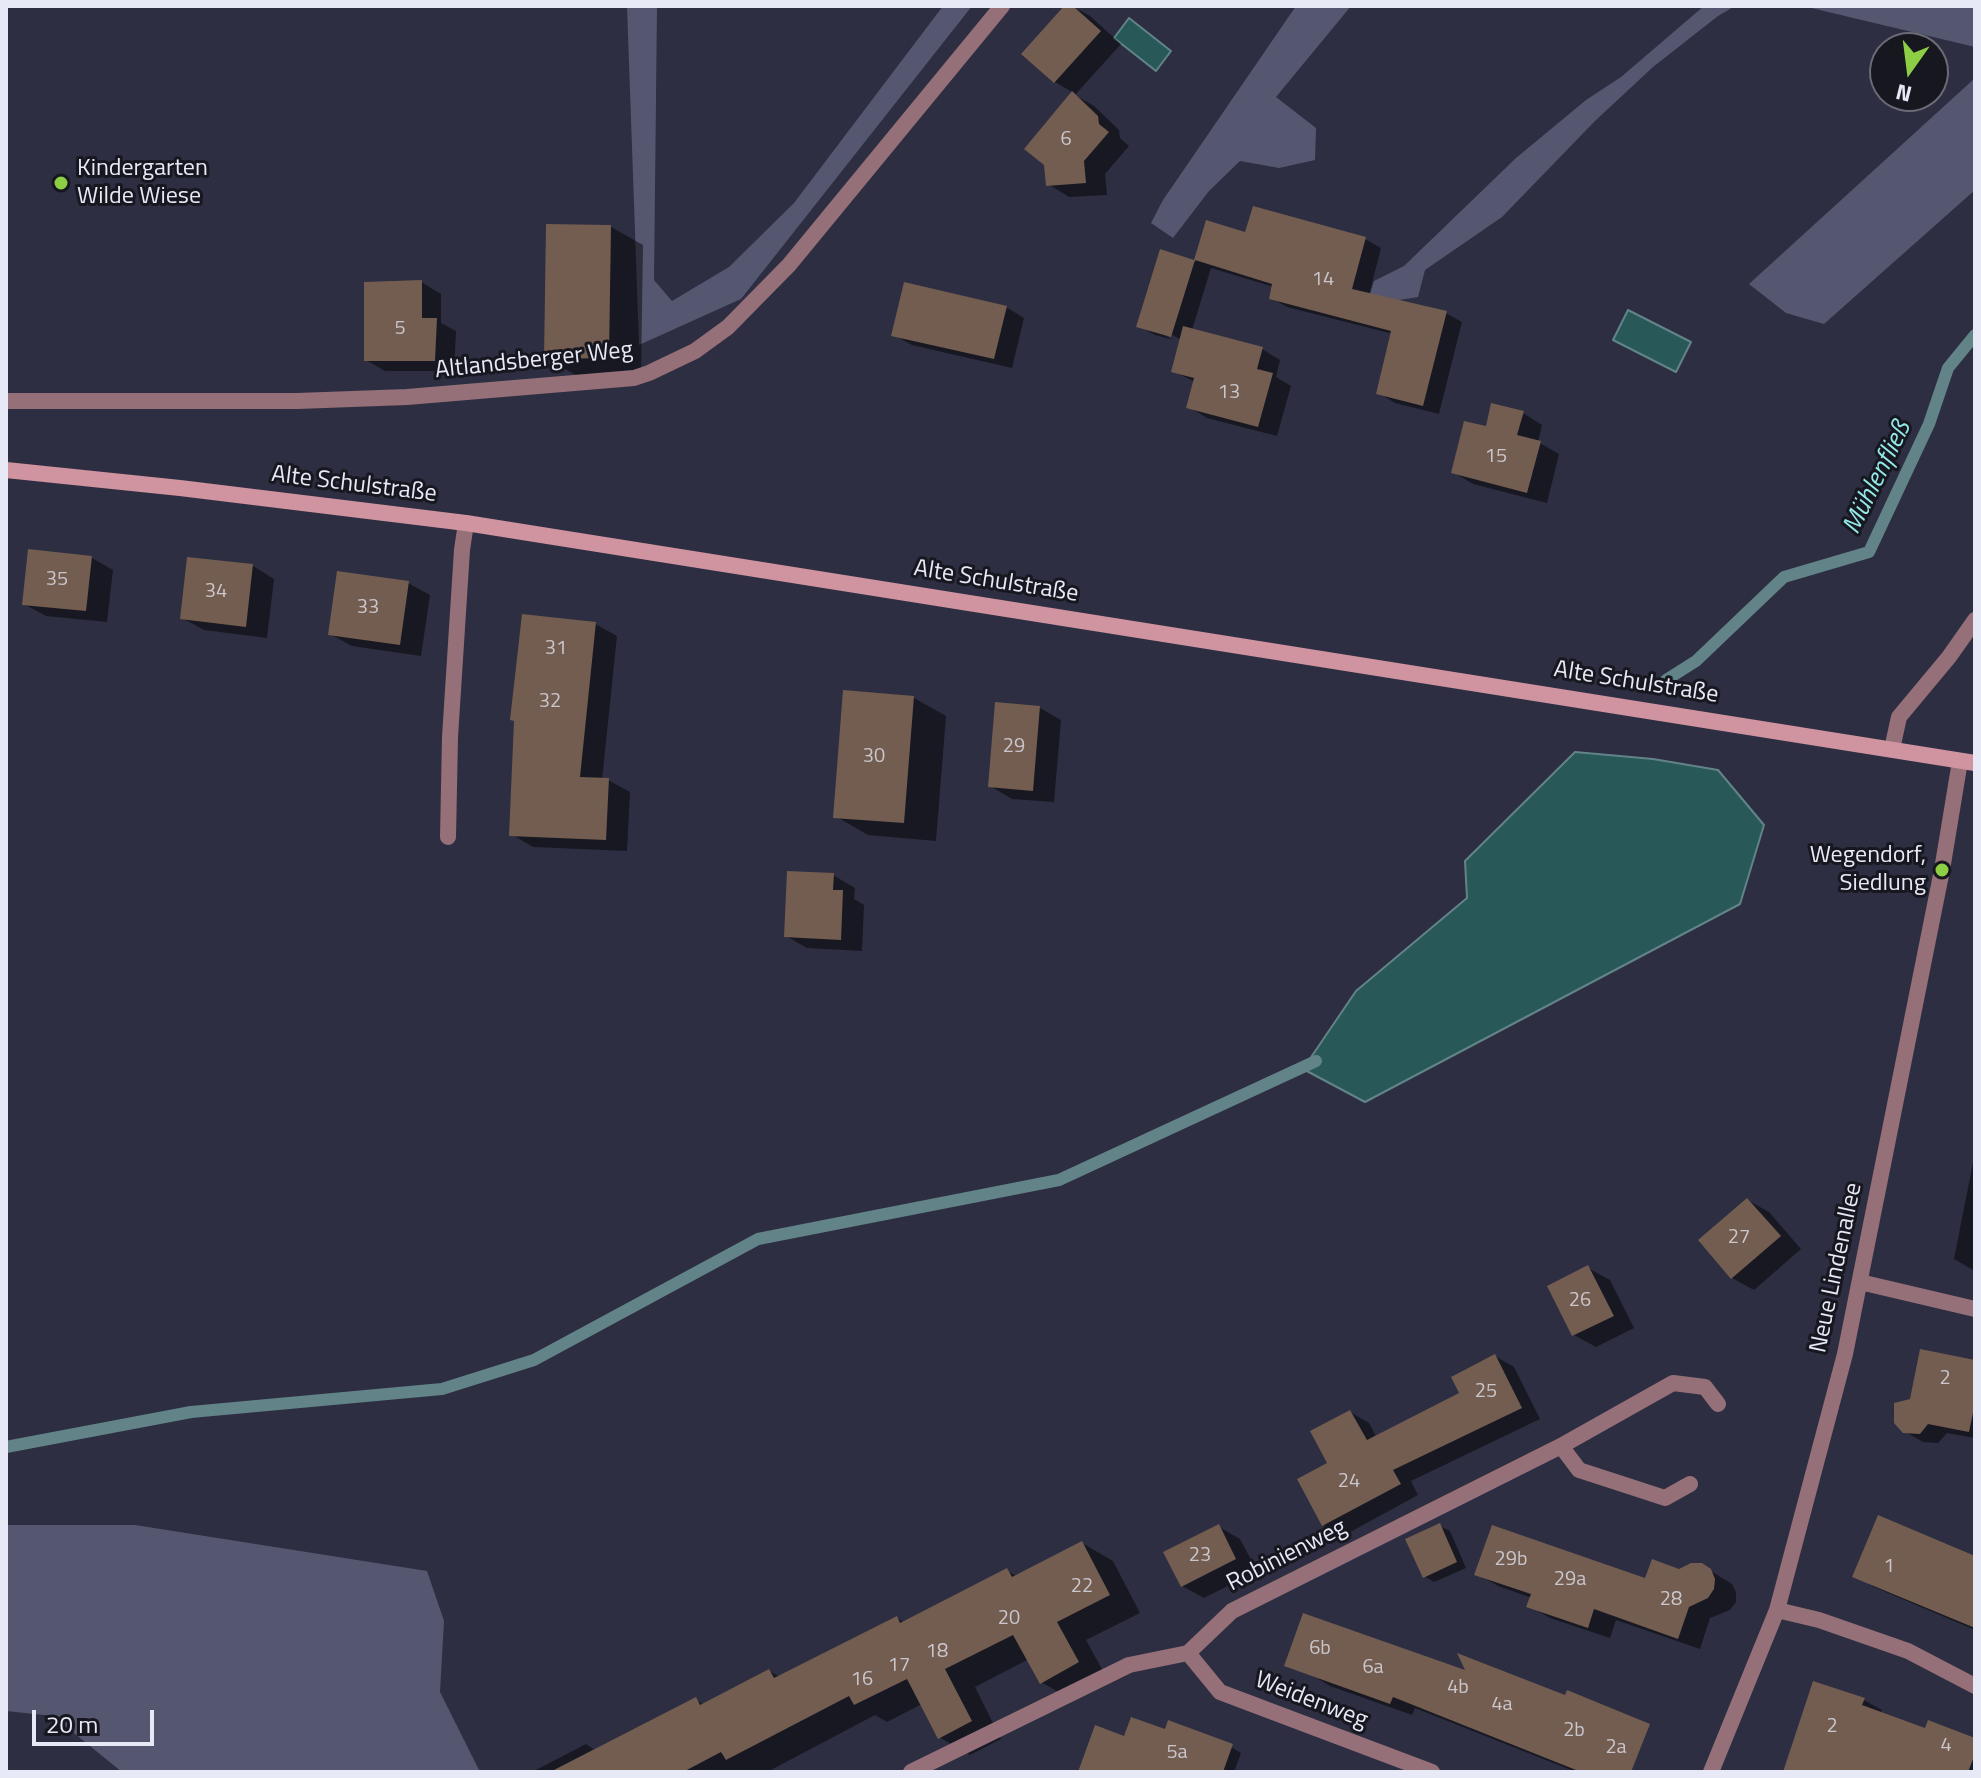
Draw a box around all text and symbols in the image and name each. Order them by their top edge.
north arrow [1869,32,1949,112]
text: N [1892,75,1915,112]
house number: 6 [1060,128,1072,152]
place label: Kindergarten Wilde Wiese [77,155,208,211]
marker: Kindergarten Wilde Wiese [52,174,70,192]
house number: 14 [1312,268,1334,292]
house number: 5 [394,317,406,341]
street label: Altlandsberger Weg [434,336,634,386]
house number: 13 [1218,381,1240,405]
water label: Mühlenfließ [1837,416,1919,540]
house number: 15 [1485,445,1507,469]
street label: Alte Schulstraße [270,461,438,509]
street label: Alte Schulstraße [912,555,1080,609]
house number: 35 [46,568,68,592]
house number: 34 [205,580,227,604]
house number: 33 [357,596,379,620]
house number: 31 [545,637,567,661]
street label: Alte Schulstraße [1552,656,1720,710]
house number: 32 [539,690,561,714]
house number: 29 [1003,735,1025,759]
house number: 30 [863,745,885,769]
place label: Wegendorf, Siedlung [1810,842,1926,898]
marker: Wegendorf, Siedlung [1933,861,1951,879]
street label: Neue Lindenallee [1805,1180,1869,1356]
house number: 27 [1728,1226,1750,1250]
house number: 26 [1569,1289,1591,1313]
house number: 2 [1939,1367,1951,1391]
house number: 25 [1475,1380,1497,1404]
house number: 24 [1338,1470,1360,1494]
street label: Robinienweg [1222,1513,1352,1599]
house number: 23 [1189,1544,1211,1568]
house number: 29b [1495,1548,1527,1572]
house number: 1 [1883,1555,1895,1579]
house number: 29a [1554,1568,1586,1592]
house number: 22 [1071,1575,1093,1599]
house number: 28 [1660,1588,1682,1612]
house number: 20 [998,1607,1020,1631]
house number: 6b [1309,1637,1331,1661]
house number: 18 [926,1640,948,1664]
house number: 17 [888,1654,910,1678]
house number: 6a [1362,1656,1384,1680]
street label: Weidenweg [1251,1666,1371,1736]
house number: 16 [851,1668,873,1692]
house number: 4b [1447,1676,1469,1700]
house number: 4a [1491,1693,1513,1717]
scale bar [36,1694,158,1744]
text: 20 m [46,1706,98,1742]
house number: 2 [1826,1715,1838,1739]
house number: 2b [1563,1719,1585,1743]
house number: 4 [1940,1734,1952,1758]
house number: 2a [1605,1736,1627,1760]
house number: 5a [1166,1741,1188,1765]

